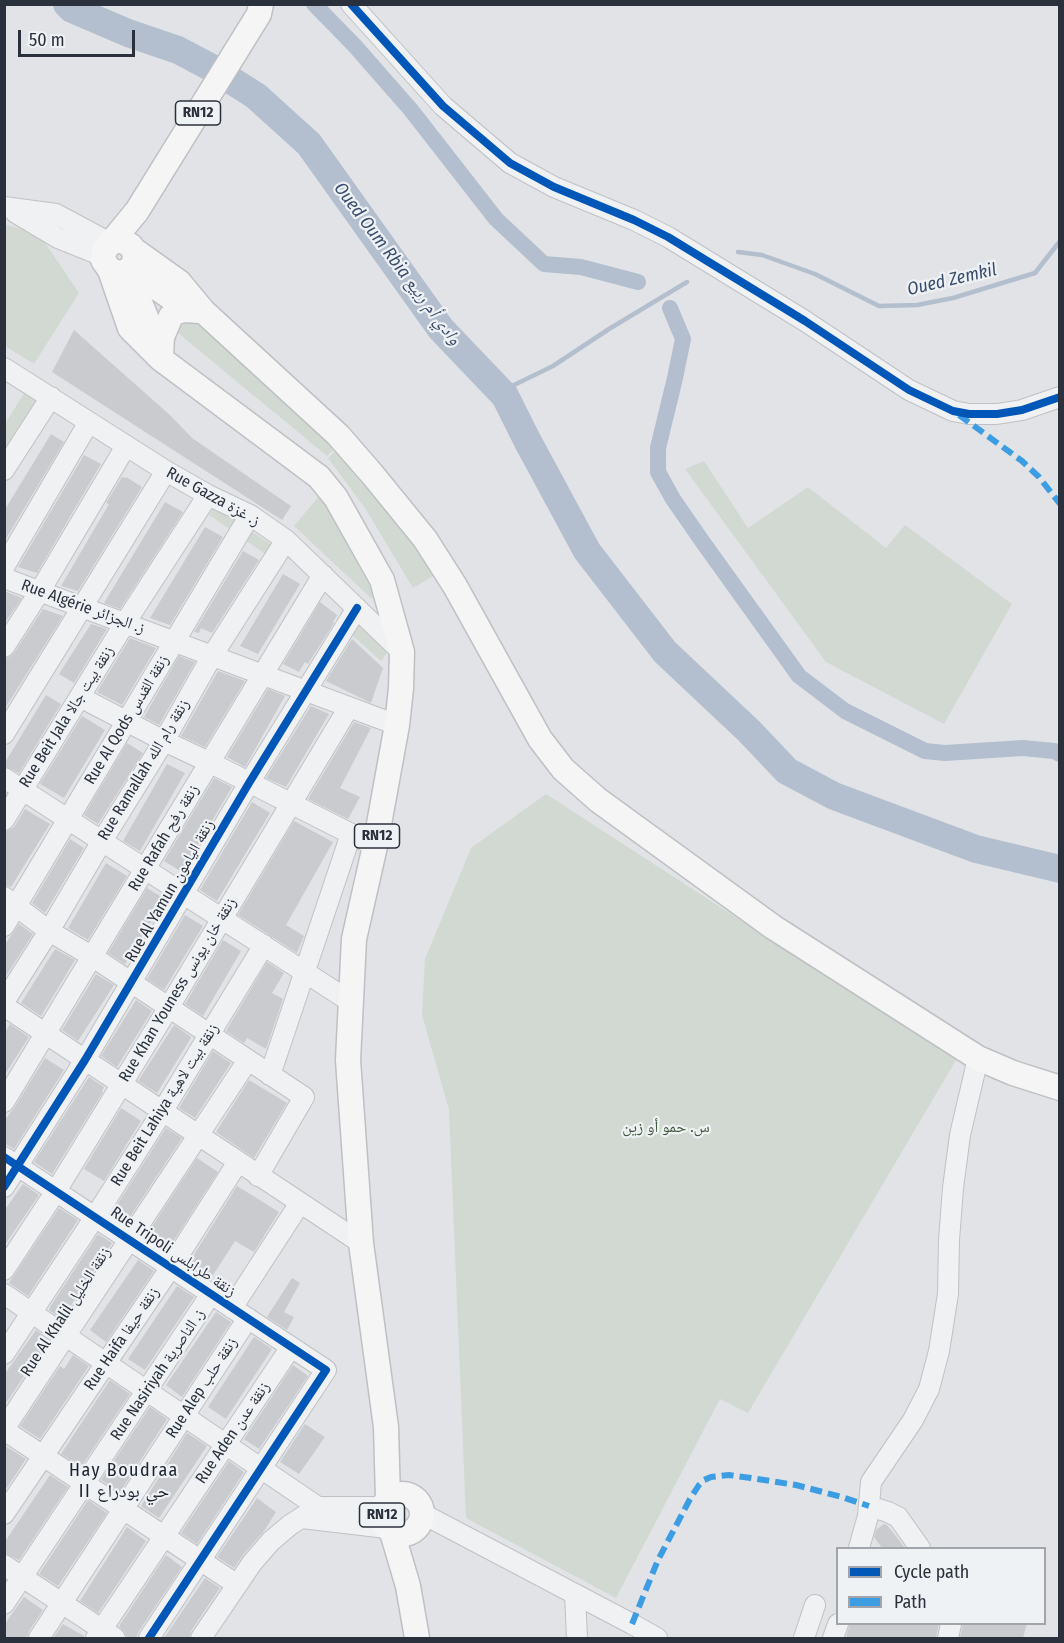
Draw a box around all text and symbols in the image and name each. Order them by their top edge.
scale bar [21,18,138,56]
text: 50 m [29,29,65,51]
road number: RN12 [176,101,220,125]
water label: Oued Oum Rbia وادي أم ربيع [329,178,465,350]
water label: Oued Zemkil [905,259,999,301]
street label: Rue Gazza ز. غزة [163,463,263,531]
street label: Rue Algérie ز. الجزائر [19,576,147,638]
street label: Rue Beit Jala زنقة بيت جالا [16,643,118,791]
street label: Rue Al Qods زنقة القدس [81,652,173,788]
street label: Rue Ramallah زنقة رام الله [94,696,194,844]
street label: Rue Rafah زنقة رفح [125,781,203,895]
street label: Rue Al Yamun زنقة اليامون [121,816,219,966]
road number: RN12 [354,824,400,848]
street label: Rue Khan Youness زنقة خان يونس [115,894,241,1086]
street label: Rue Beit Lahiya زنقة بيت لاهية [107,1020,223,1190]
park label: س. حمو أو زين [622,1118,710,1138]
street label: Rue Tripoli زنقة طرابلس [107,1203,239,1301]
street label: Rue Al Khalil زنقة الخليل [17,1244,115,1380]
street label: Rue Haifa زنقة حيفا [80,1284,164,1394]
street label: Rue Nasiriyah ز. الناصرية [107,1306,209,1444]
street label: Rue Alep زنقة حلب [162,1334,242,1442]
street label: Rue Aden زنقة عدن [192,1378,274,1488]
district label: Hay Boudraa II حي بودراع [69,1460,179,1502]
road number: RN12 [360,1503,404,1527]
legend [836,1547,1046,1625]
text: Cycle path [894,1561,969,1583]
text: Path [894,1591,927,1613]

